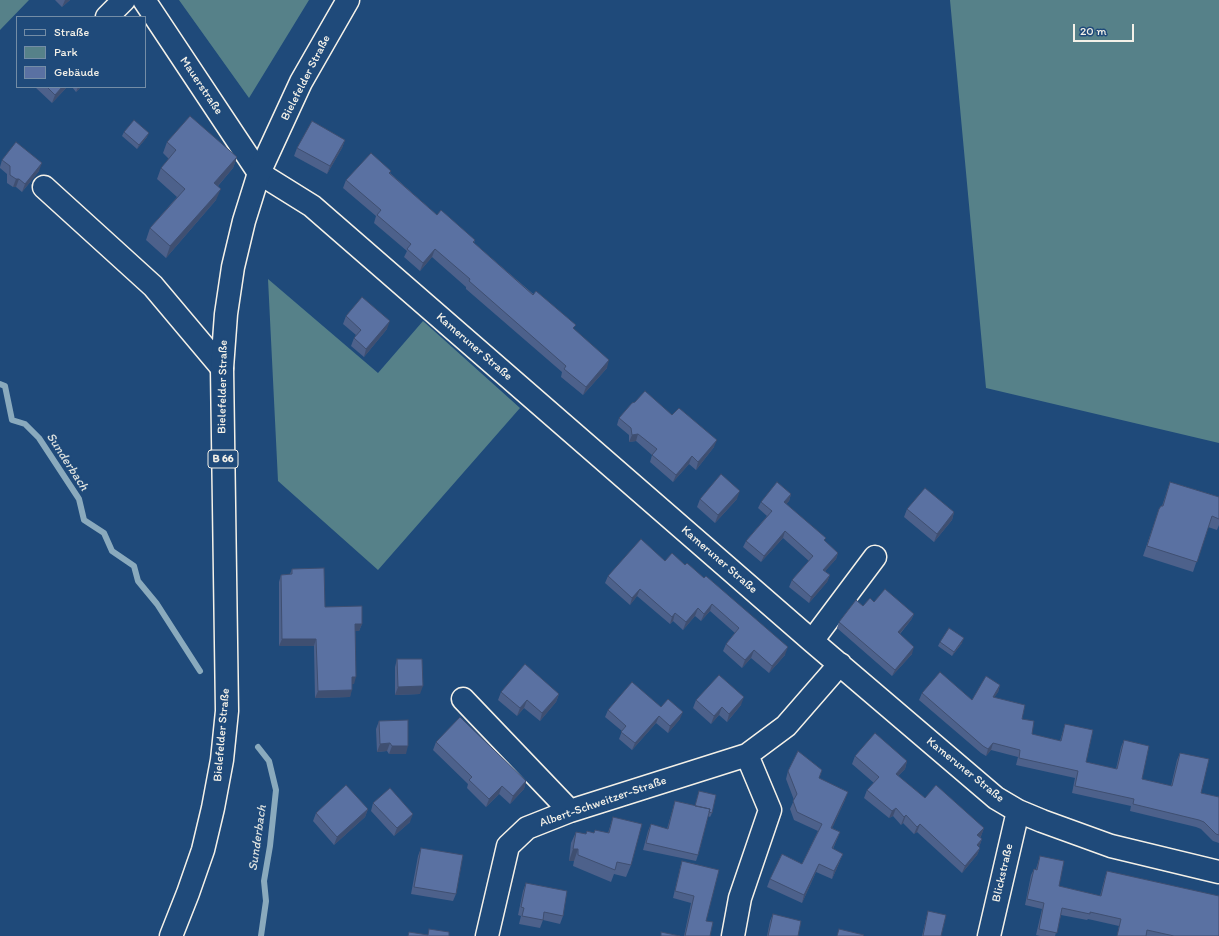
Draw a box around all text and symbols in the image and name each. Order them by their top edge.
legend [16,16,146,88]
scale bar [1075,16,1136,42]
text: 20 m [1080,24,1107,38]
text: Straße [54,25,89,39]
street label: Bielefelder Straße [278,33,334,123]
text: Park [54,45,78,59]
street label: Mauerstraße [176,54,226,118]
text: Gebäude [54,65,99,79]
street label: Kameruner Straße [433,310,515,384]
street label: Bielefelder Straße [215,340,231,434]
water label: Sunderbach [42,430,92,494]
road number: B 66 [208,450,238,468]
street label: Kameruner Straße [678,523,760,597]
street label: Bielefelder Straße [211,688,233,782]
street label: Kameruner Straße [923,734,1007,806]
street label: Albert-Schweitzer-Straße [538,773,668,831]
water label: Sunderbach [246,804,270,872]
street label: Blickstraße [989,842,1017,904]

